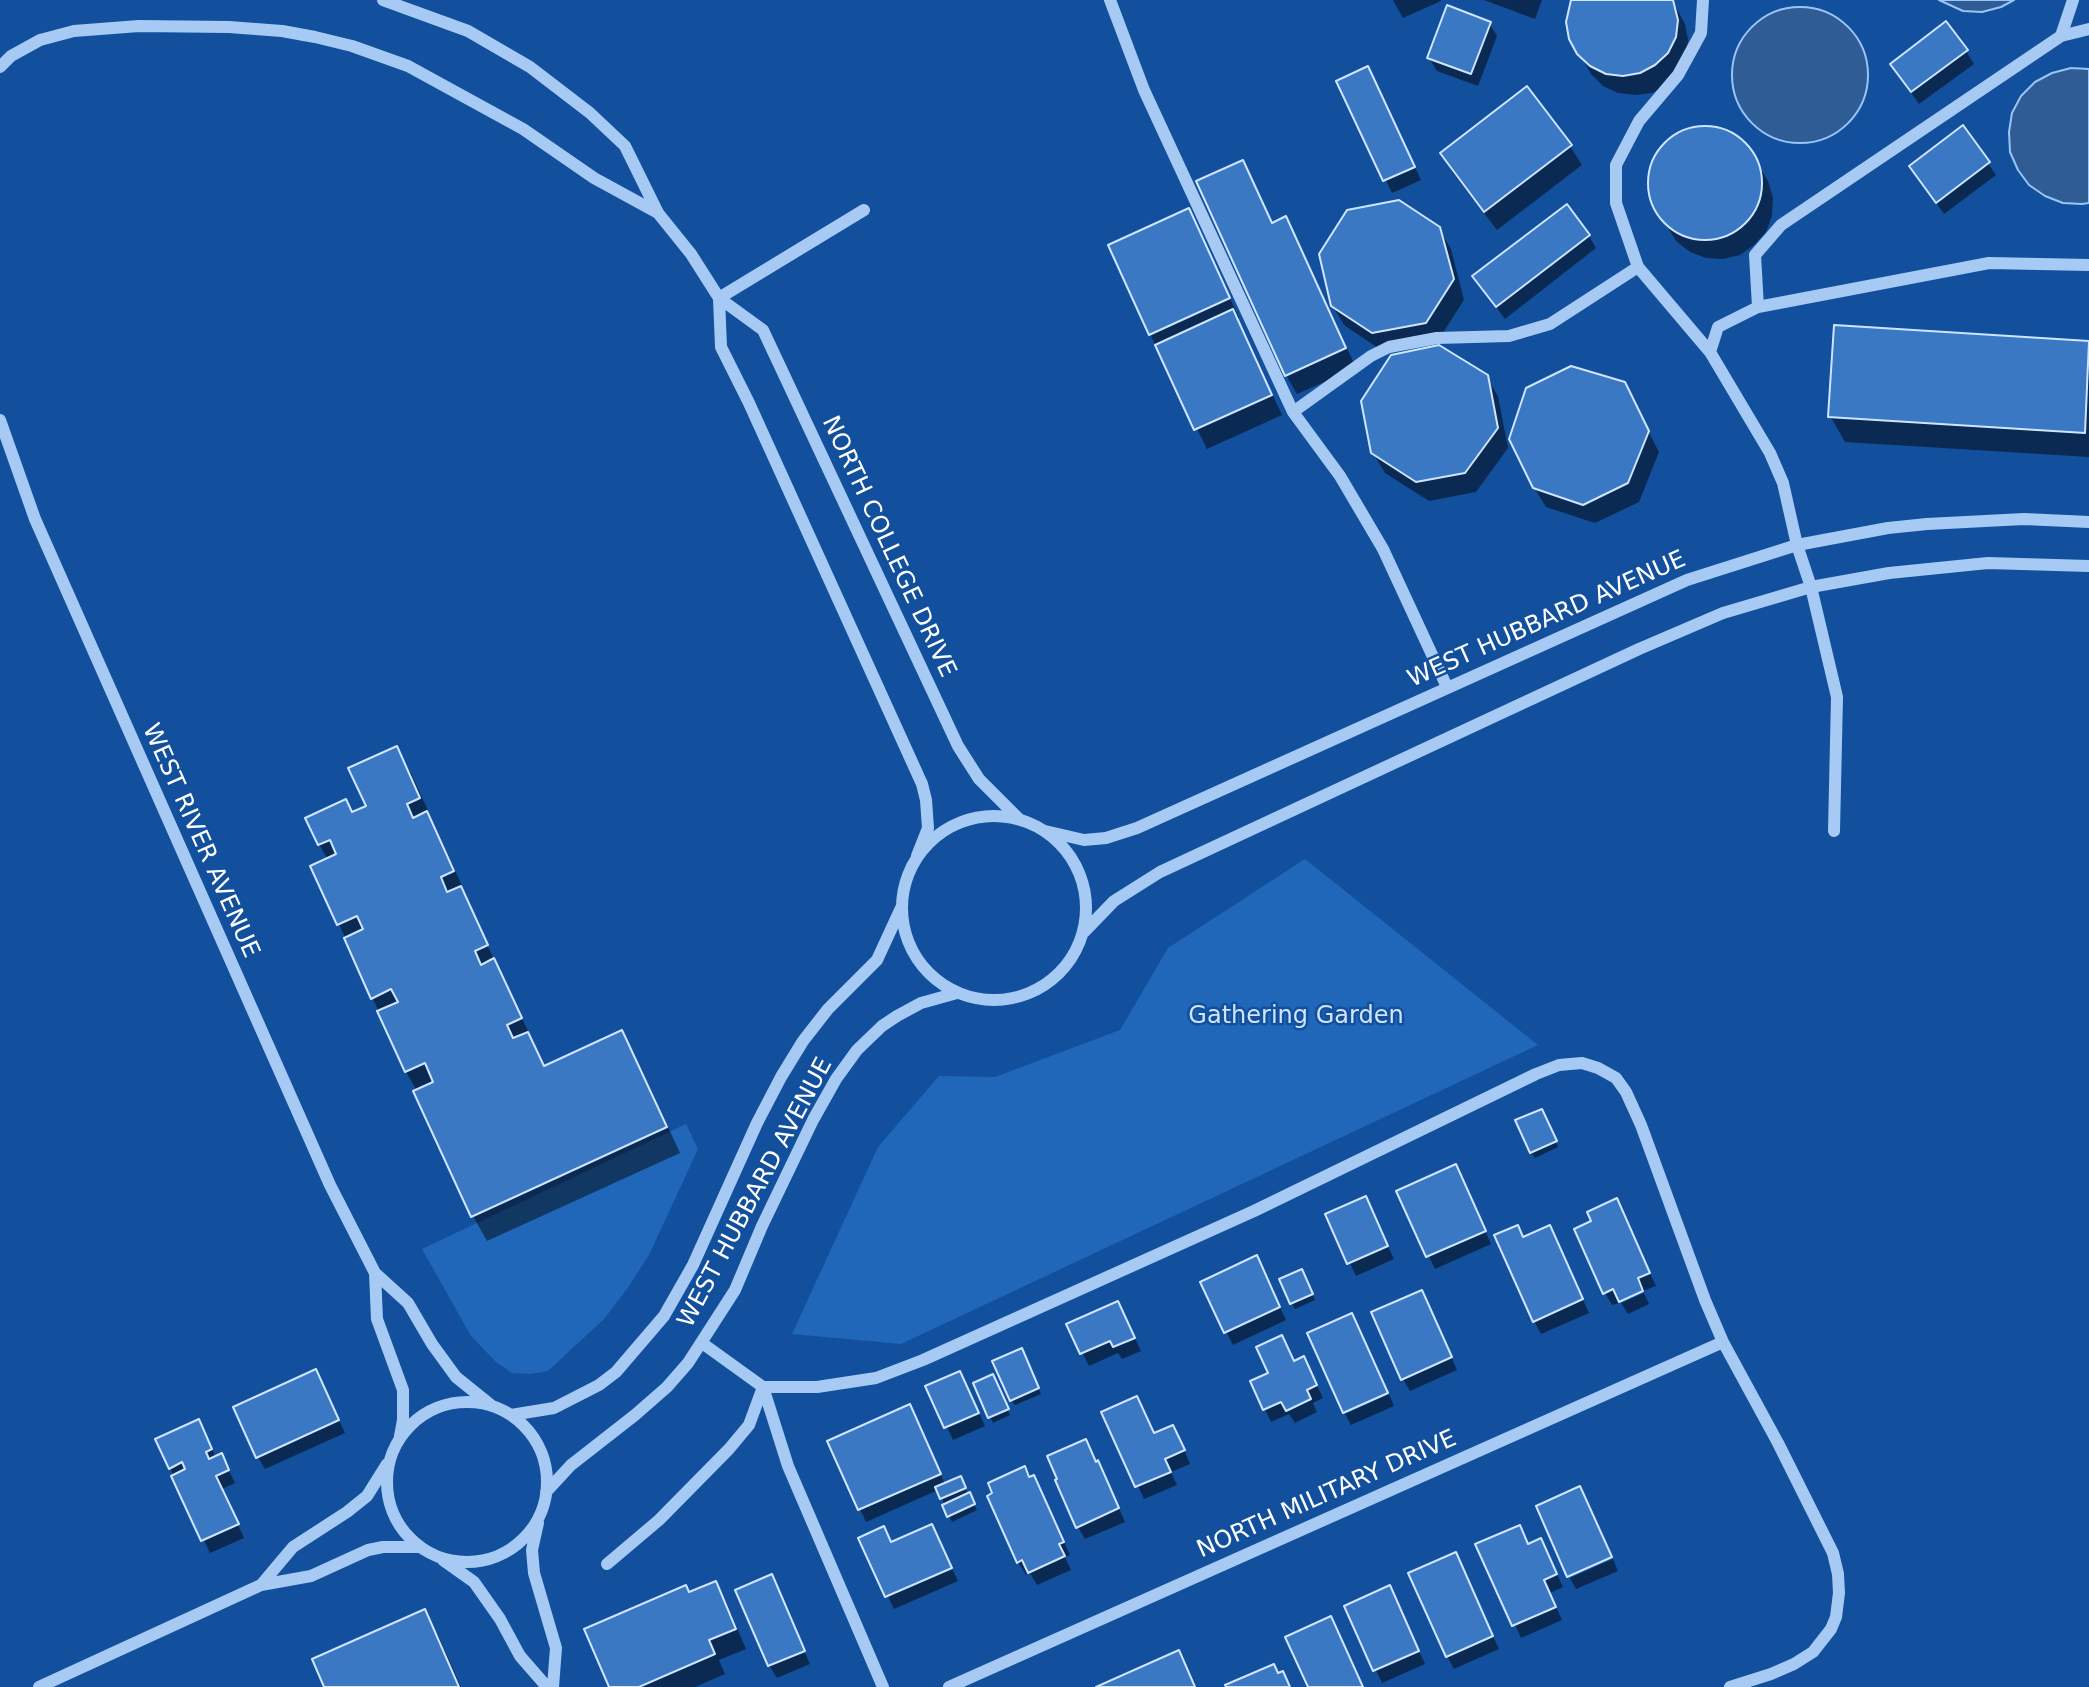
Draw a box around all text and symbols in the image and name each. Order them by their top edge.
street label: NORTH COLLEGE DRIVE [815,412,961,682]
street label: WEST HUBBARD AVENUE [1404,546,1690,694]
street label: WEST RIVER AVENUE [135,719,265,963]
park label: Gathering Garden [1188,1003,1404,1031]
street label: WEST HUBBARD AVENUE [673,1053,839,1333]
street label: NORTH MILITARY DRIVE [1193,1425,1461,1565]

